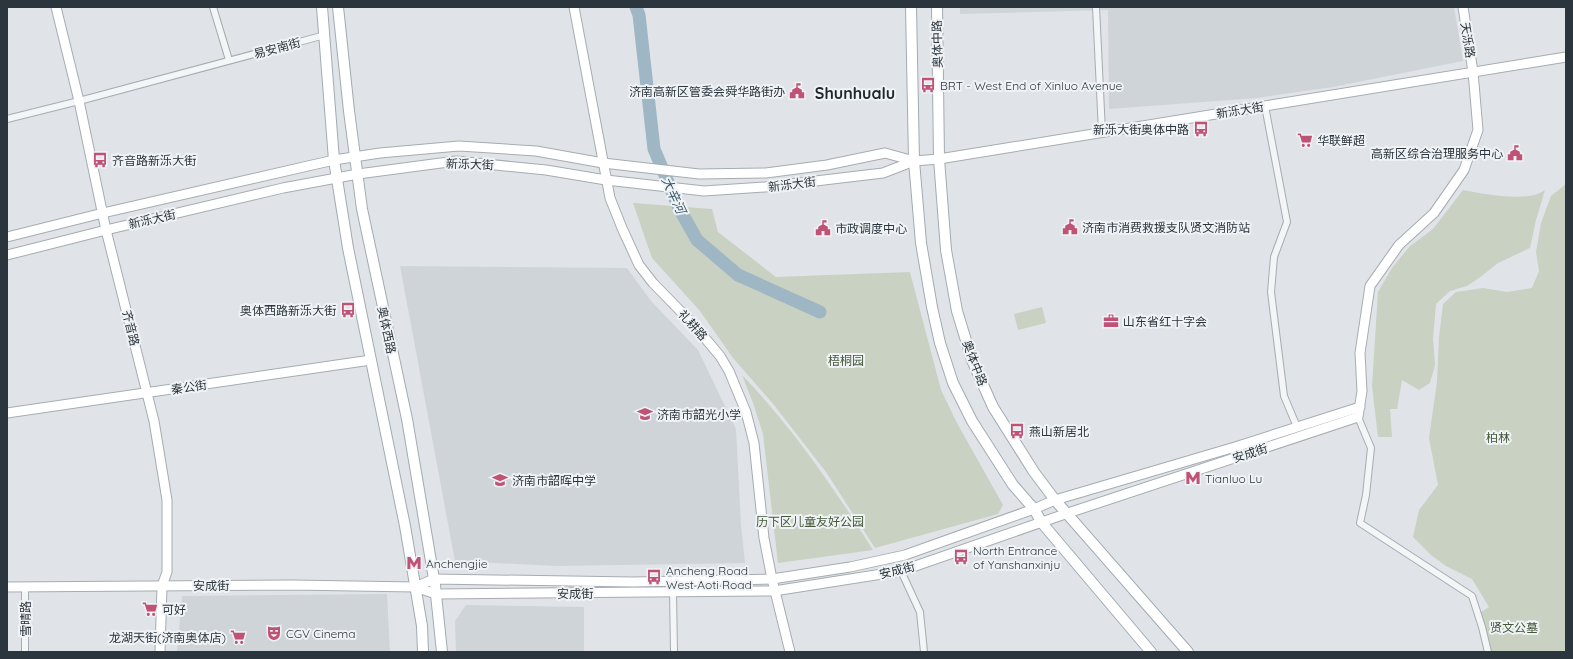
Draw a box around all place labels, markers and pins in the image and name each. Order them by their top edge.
bus stop icon: BRT - West End of Xinluo Avenue [919,76,937,94]
place label: BRT - West End of Xinluo Avenue [940,78,1123,93]
public building icon: 济南高新区管委会舜华路街办 [788,82,806,100]
place label: 济南高新区管委会舜华路街办 [629,84,785,99]
bus stop icon: 新泺大街奥体中路 [1192,120,1210,138]
place label: 新泺大街奥体中路 [1093,122,1189,137]
supermarket icon: 华联鲜超 [1296,131,1314,149]
place label: 华联鲜超 [1317,133,1365,148]
public building icon: 高新区综合治理服务中心 [1506,144,1524,162]
place label: 高新区综合治理服务中心 [1371,146,1503,161]
bus stop icon: 齐音路新泺大街 [91,151,109,169]
place label: 齐音路新泺大街 [112,153,196,168]
public building icon: 济南市消费救援支队贤文消防站 [1061,218,1079,236]
public building icon: 市政调度中心 [814,219,832,237]
place label: 济南市消费救援支队贤文消防站 [1082,220,1250,235]
place label: 市政调度中心 [835,221,907,236]
bus stop icon: 奥体西路新泺大街 [339,301,357,319]
place label: 奥体西路新泺大街 [240,303,336,318]
office icon: 山东省红十字会 [1102,312,1120,330]
place label: 山东省红十字会 [1123,314,1207,329]
school or university icon: 济南市韶光小学 [636,405,654,423]
place label: 济南市韶光小学 [657,407,741,422]
bus stop icon: 燕山新居北 [1008,422,1026,440]
place label: 燕山新居北 [1029,424,1089,439]
metro station icon: Tianluo Lu [1184,469,1202,487]
school or university icon: 济南市韶晖中学 [491,471,509,489]
place label: Tianluo Lu [1205,471,1262,486]
place label: 济南市韶晖中学 [512,473,596,488]
place label: North Entrance of Yanshanxinju [973,543,1060,572]
bus stop icon: North Entrance of Yanshanxinju [952,548,970,566]
metro station icon: Anchengjie [405,554,423,572]
place label: Anchengjie [426,556,488,571]
place label: Ancheng Road West Aoti Road [666,563,752,592]
bus stop icon: Ancheng Road West Aoti Road [645,568,663,586]
supermarket icon: 可好 [141,600,159,618]
place label: 可好 [162,602,186,617]
theatre icon: CGV Cinema [265,624,283,642]
place label: CGV Cinema [286,626,356,641]
supermarket icon: 龙湖天街(济南奥体店) [229,628,247,646]
place label: 龙湖天街(济南奥体店) [109,630,226,645]

